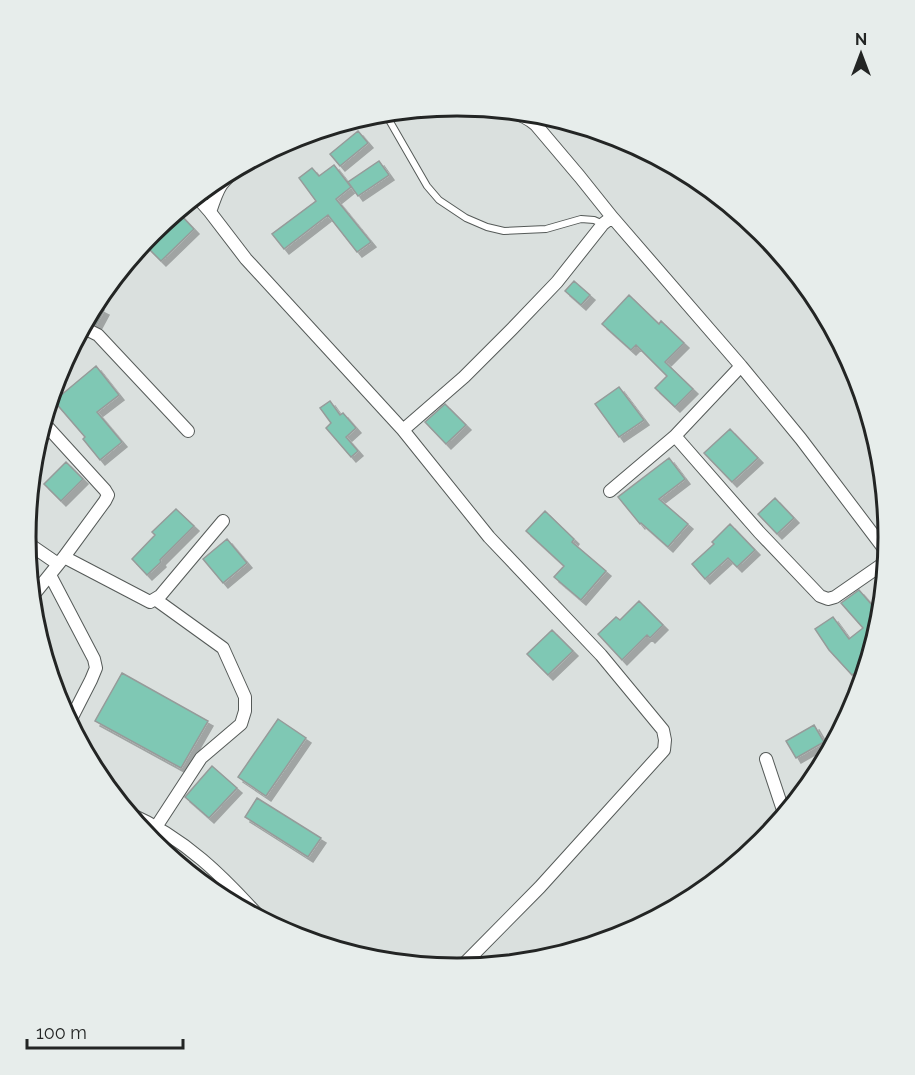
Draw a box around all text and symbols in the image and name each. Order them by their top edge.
north arrow [831,24,891,84]
text: N [855,30,867,49]
scale bar [27,1012,183,1050]
text: 100 m [36,1022,87,1043]

